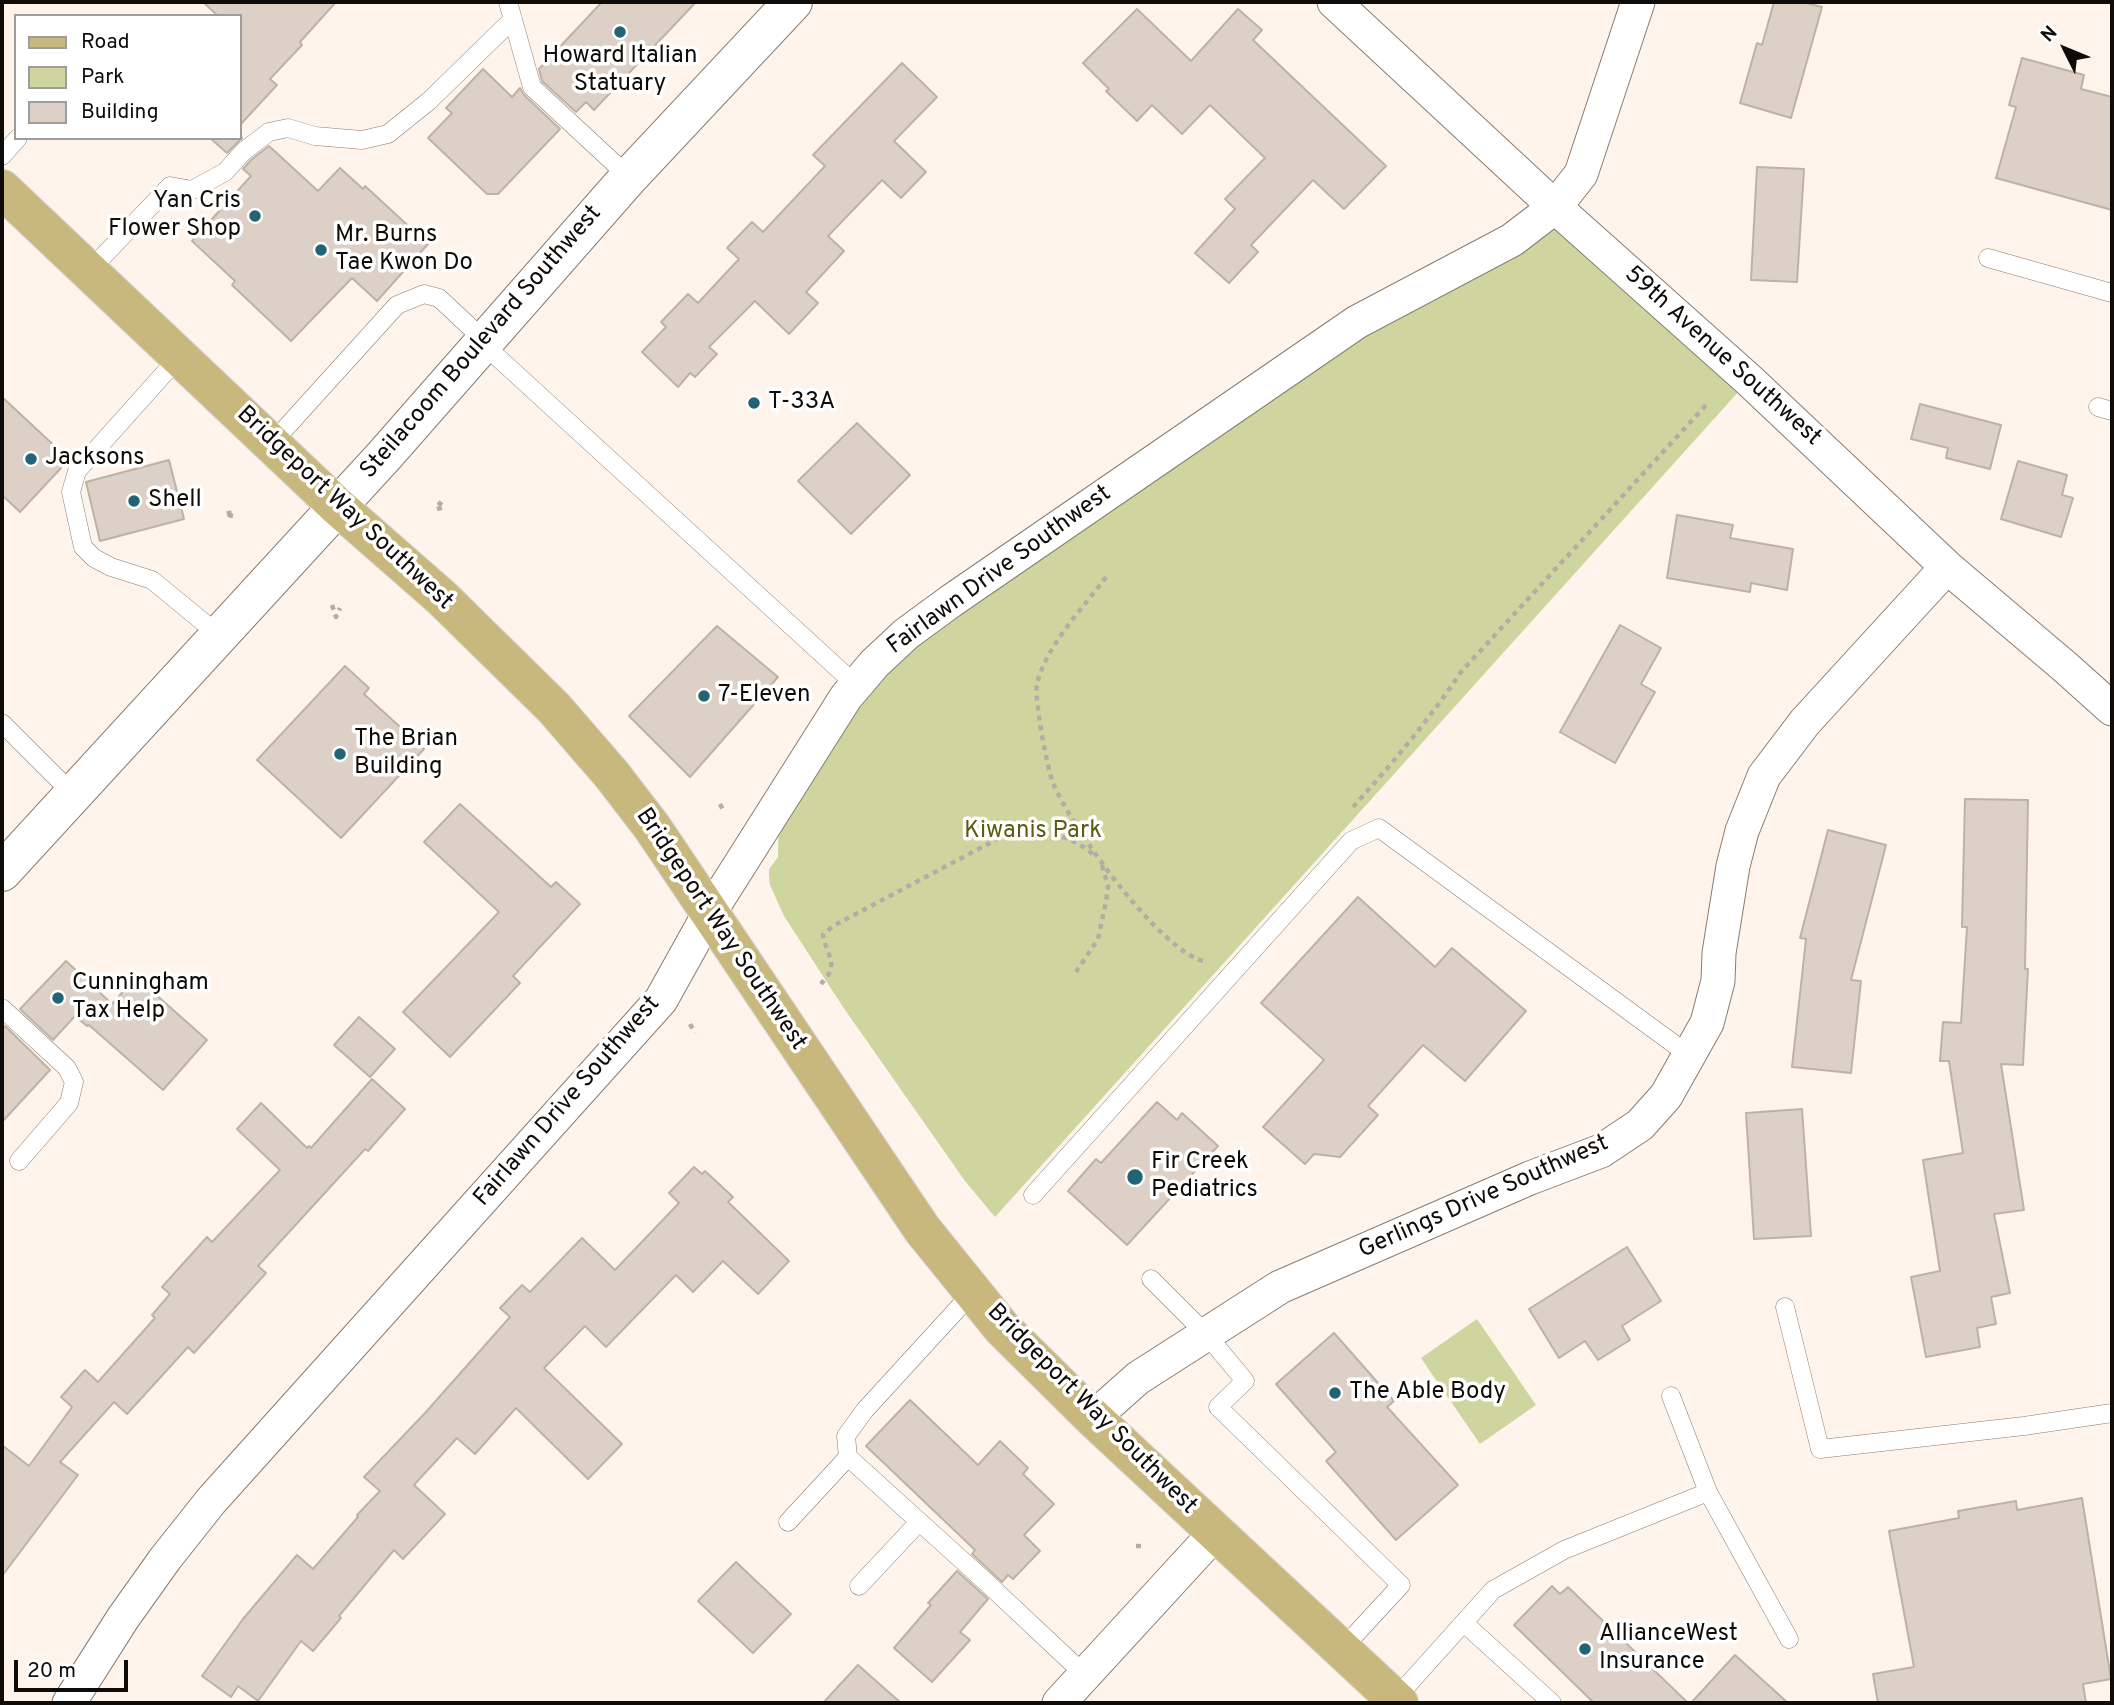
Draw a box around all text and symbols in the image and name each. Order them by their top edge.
legend [14,14,242,140]
north arrow [2030,14,2100,84]
text: N [2036,22,2063,48]
marker: Howard Italian Statuary [612,24,628,40]
text: Road [81,29,130,56]
place label: Howard Italian Statuary [543,43,697,99]
text: Park [81,64,124,91]
text: Building [81,99,159,126]
place label: Yan Cris Flower Shop [108,188,241,244]
street label: Steilacoom Boulevard Southwest [355,200,609,486]
marker: Yan Cris Flower Shop [247,208,263,224]
place label: Mr. Burns Tae Kwon Do [335,222,473,278]
marker: Mr. Burns Tae Kwon Do [313,242,329,258]
street label: 59th Avenue Southwest [1618,261,1826,453]
place label: T-33A [768,389,835,417]
marker: T-33A [746,395,762,411]
street label: Bridgeport Way Southwest [230,401,458,617]
place label: Jacksons [45,445,144,473]
marker: Jacksons [23,451,39,467]
street label: Fairlawn Drive Southwest [883,480,1117,662]
place label: Shell [148,487,202,515]
marker: Shell [126,493,142,509]
place label: 7-Eleven [718,682,811,710]
marker: 7-Eleven [696,688,712,704]
place label: The Brian Building [354,726,458,782]
marker: The Brian Building [332,746,348,762]
street label: Bridgeport Way Southwest [628,804,812,1056]
park label: Kiwanis Park [964,818,1102,846]
place label: Cunningham Tax Help [72,970,209,1026]
marker: Cunningham Tax Help [50,990,66,1006]
street label: Fairlawn Drive Southwest [469,991,667,1213]
street label: Gerlings Drive Southwest [1355,1130,1613,1266]
place label: Fir Creek Pediatrics [1151,1149,1258,1205]
marker: Fir Creek Pediatrics [1125,1167,1145,1187]
street label: Bridgeport Way Southwest [980,1299,1202,1521]
place label: The Able Body [1349,1379,1506,1407]
marker: The Able Body [1327,1385,1343,1401]
place label: AllianceWest Insurance [1599,1621,1738,1677]
marker: AllianceWest Insurance [1577,1641,1593,1657]
scale bar [18,1646,131,1690]
text: 20 m [27,1658,76,1685]

